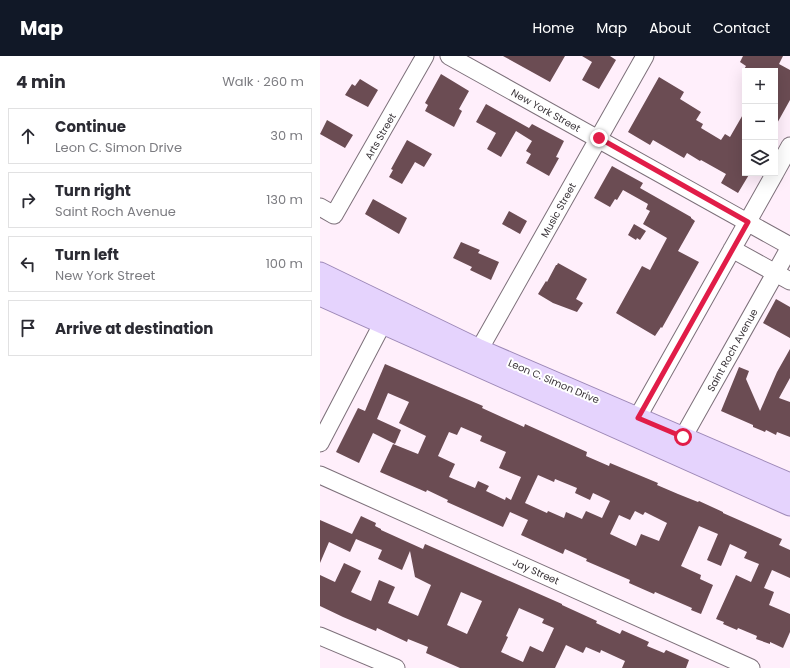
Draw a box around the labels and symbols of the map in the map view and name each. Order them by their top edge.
street label: New York Street [508,85,583,136]
street label: Arts Street [361,110,400,162]
route end [590,129,608,147]
street label: Music Street [537,180,580,240]
street label: Saint Roch Avenue [703,306,762,395]
street label: Leon C. Simon Drive [506,355,602,407]
route start [674,428,692,446]
street label: Jay Street [510,555,562,589]

